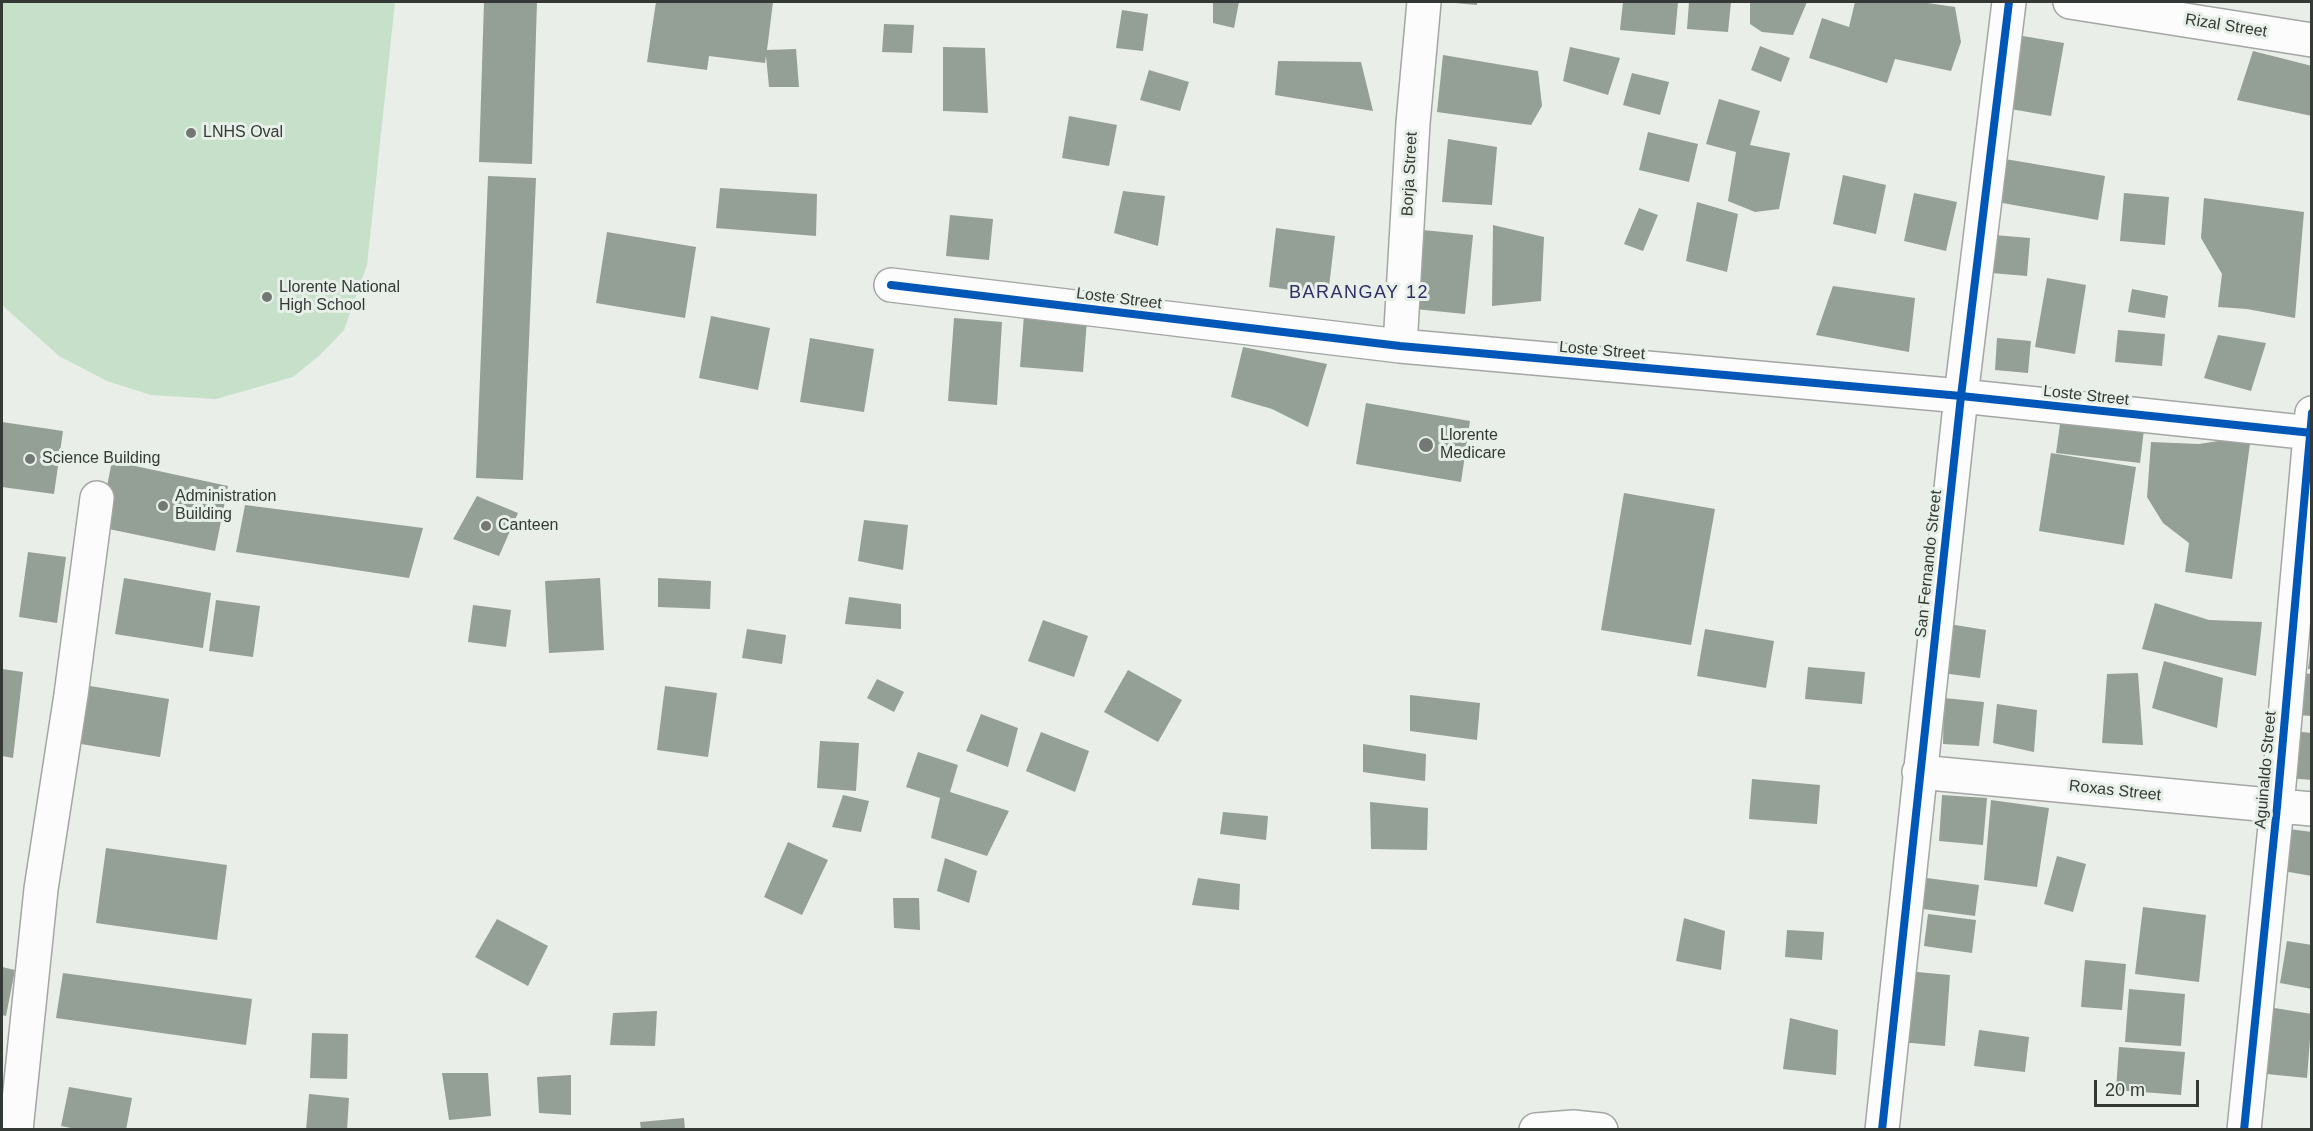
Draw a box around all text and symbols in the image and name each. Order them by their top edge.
street label: Rizal Street [2184,10,2268,42]
place label: LNHS Oval [203,123,283,143]
marker: LNHS Oval [184,126,198,140]
street label: Borja Street [1398,131,1422,217]
place label: Llorente National High School [279,278,400,316]
district label: BARANGAY 12 [1289,282,1429,304]
street label: Loste Street [1075,284,1163,314]
marker: Llorente National High School [260,290,274,304]
street label: Loste Street [1558,338,1646,364]
street label: Loste Street [2042,382,2130,410]
place label: Llorente Medicare [1440,426,1506,464]
marker: Llorente Medicare [1417,436,1435,454]
place label: Science Building [42,449,160,469]
marker: Science Building [23,452,37,466]
place label: Administration Building [175,487,276,525]
street label: San Fernando Street [1912,489,1946,639]
marker: Administration Building [156,499,170,513]
place label: Canteen [498,516,558,536]
marker: Canteen [479,519,493,533]
street label: Aguinaldo Street [2251,710,2281,830]
street label: Roxas Street [2068,777,2162,805]
scale bar [2097,1068,2202,1106]
text: 20 m [2105,1080,2145,1100]

